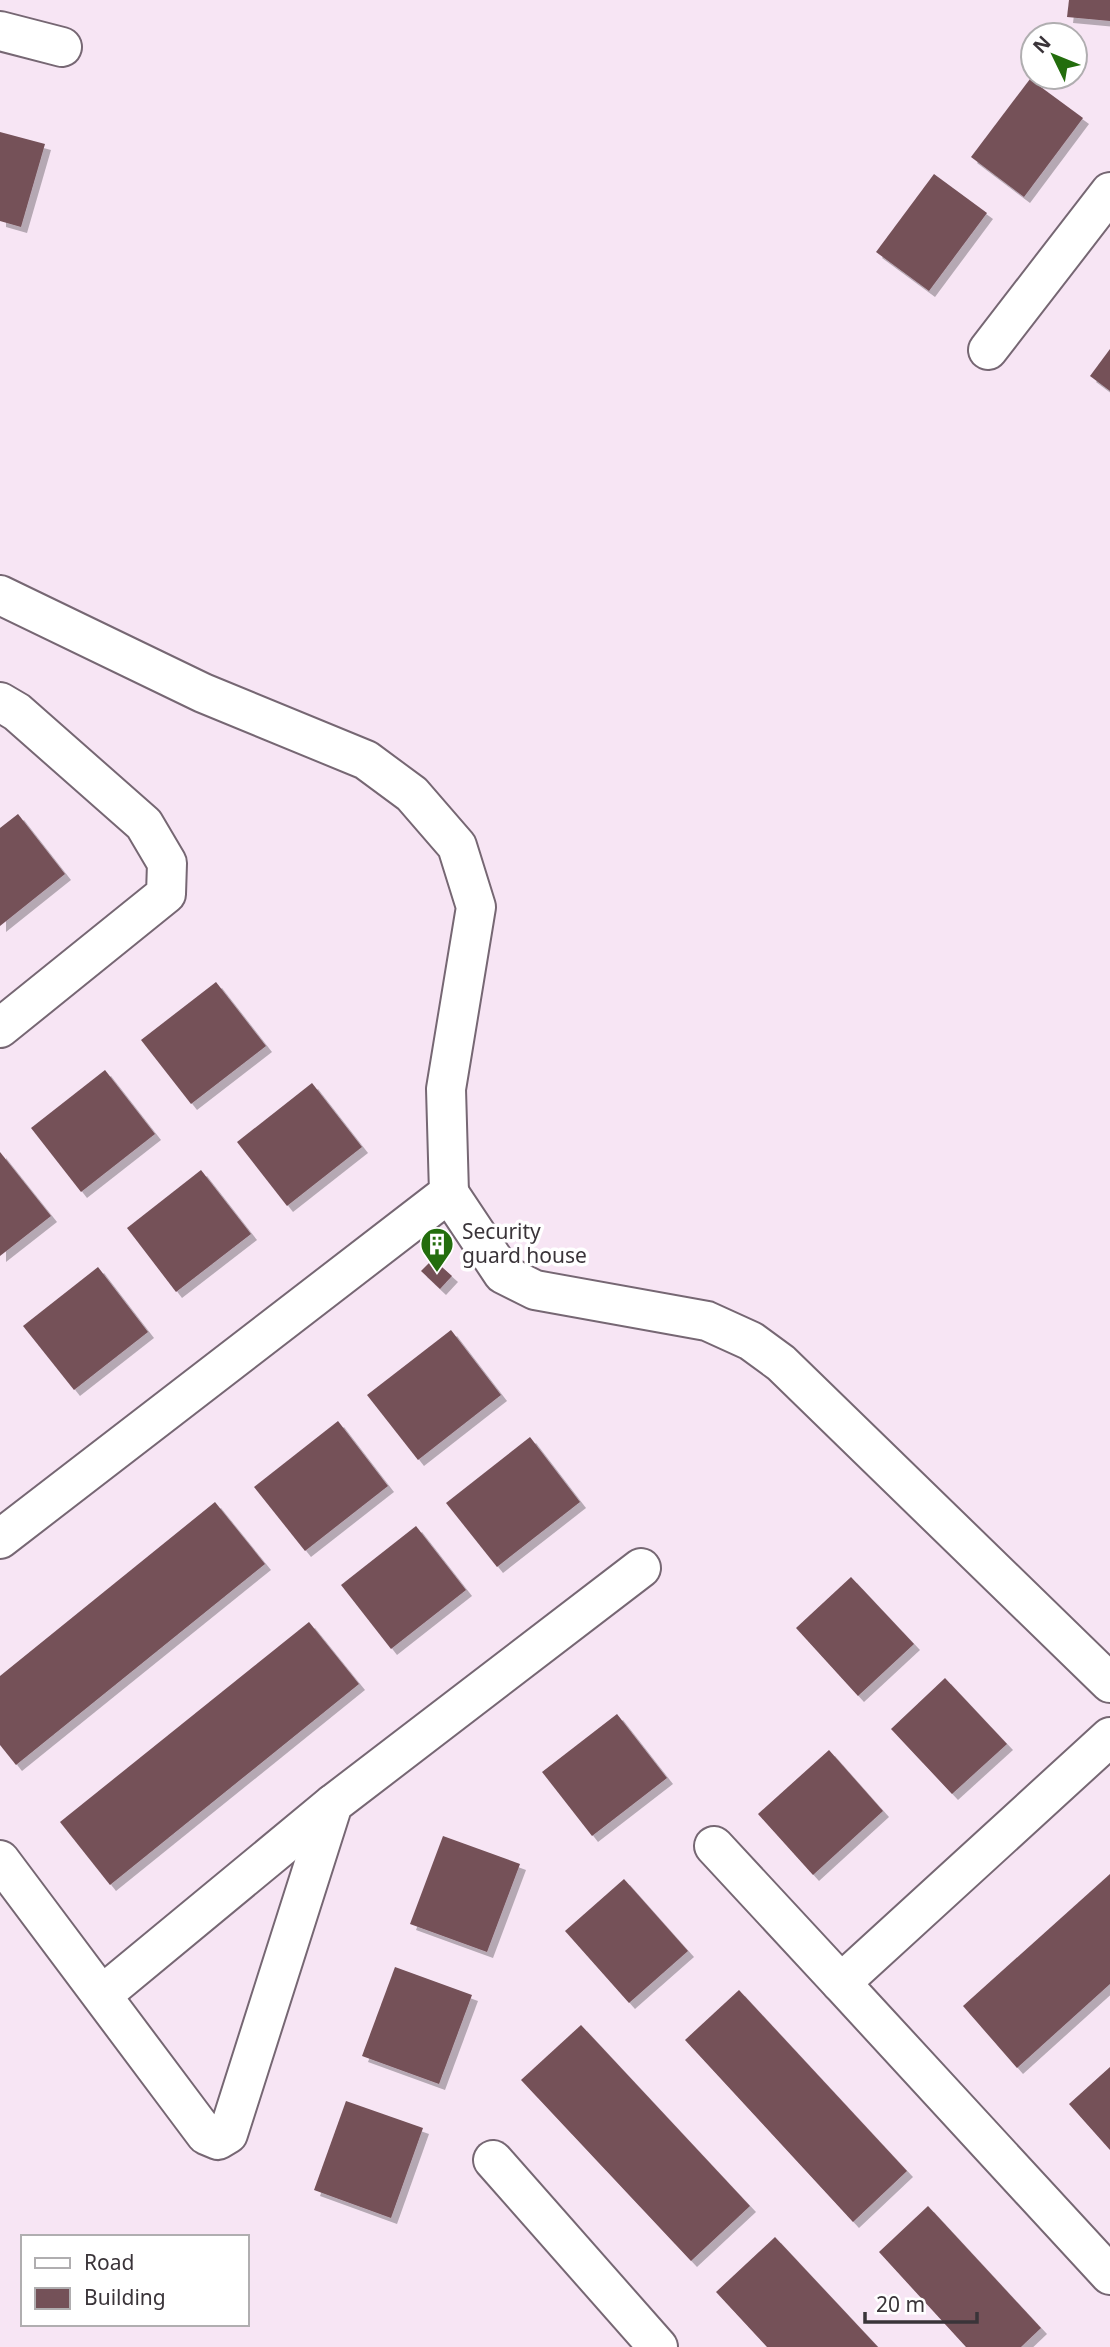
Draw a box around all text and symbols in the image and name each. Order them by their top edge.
north arrow [1019,21,1089,91]
text: N [1027,30,1056,59]
place label: Security guard house [462,1217,587,1269]
building icon: Security guard house [418,1225,456,1274]
legend [21,2235,248,2326]
text: Road [84,2248,134,2276]
scale bar [865,2280,977,2324]
text: Building [84,2283,166,2311]
text: 20 m [876,2290,925,2318]

